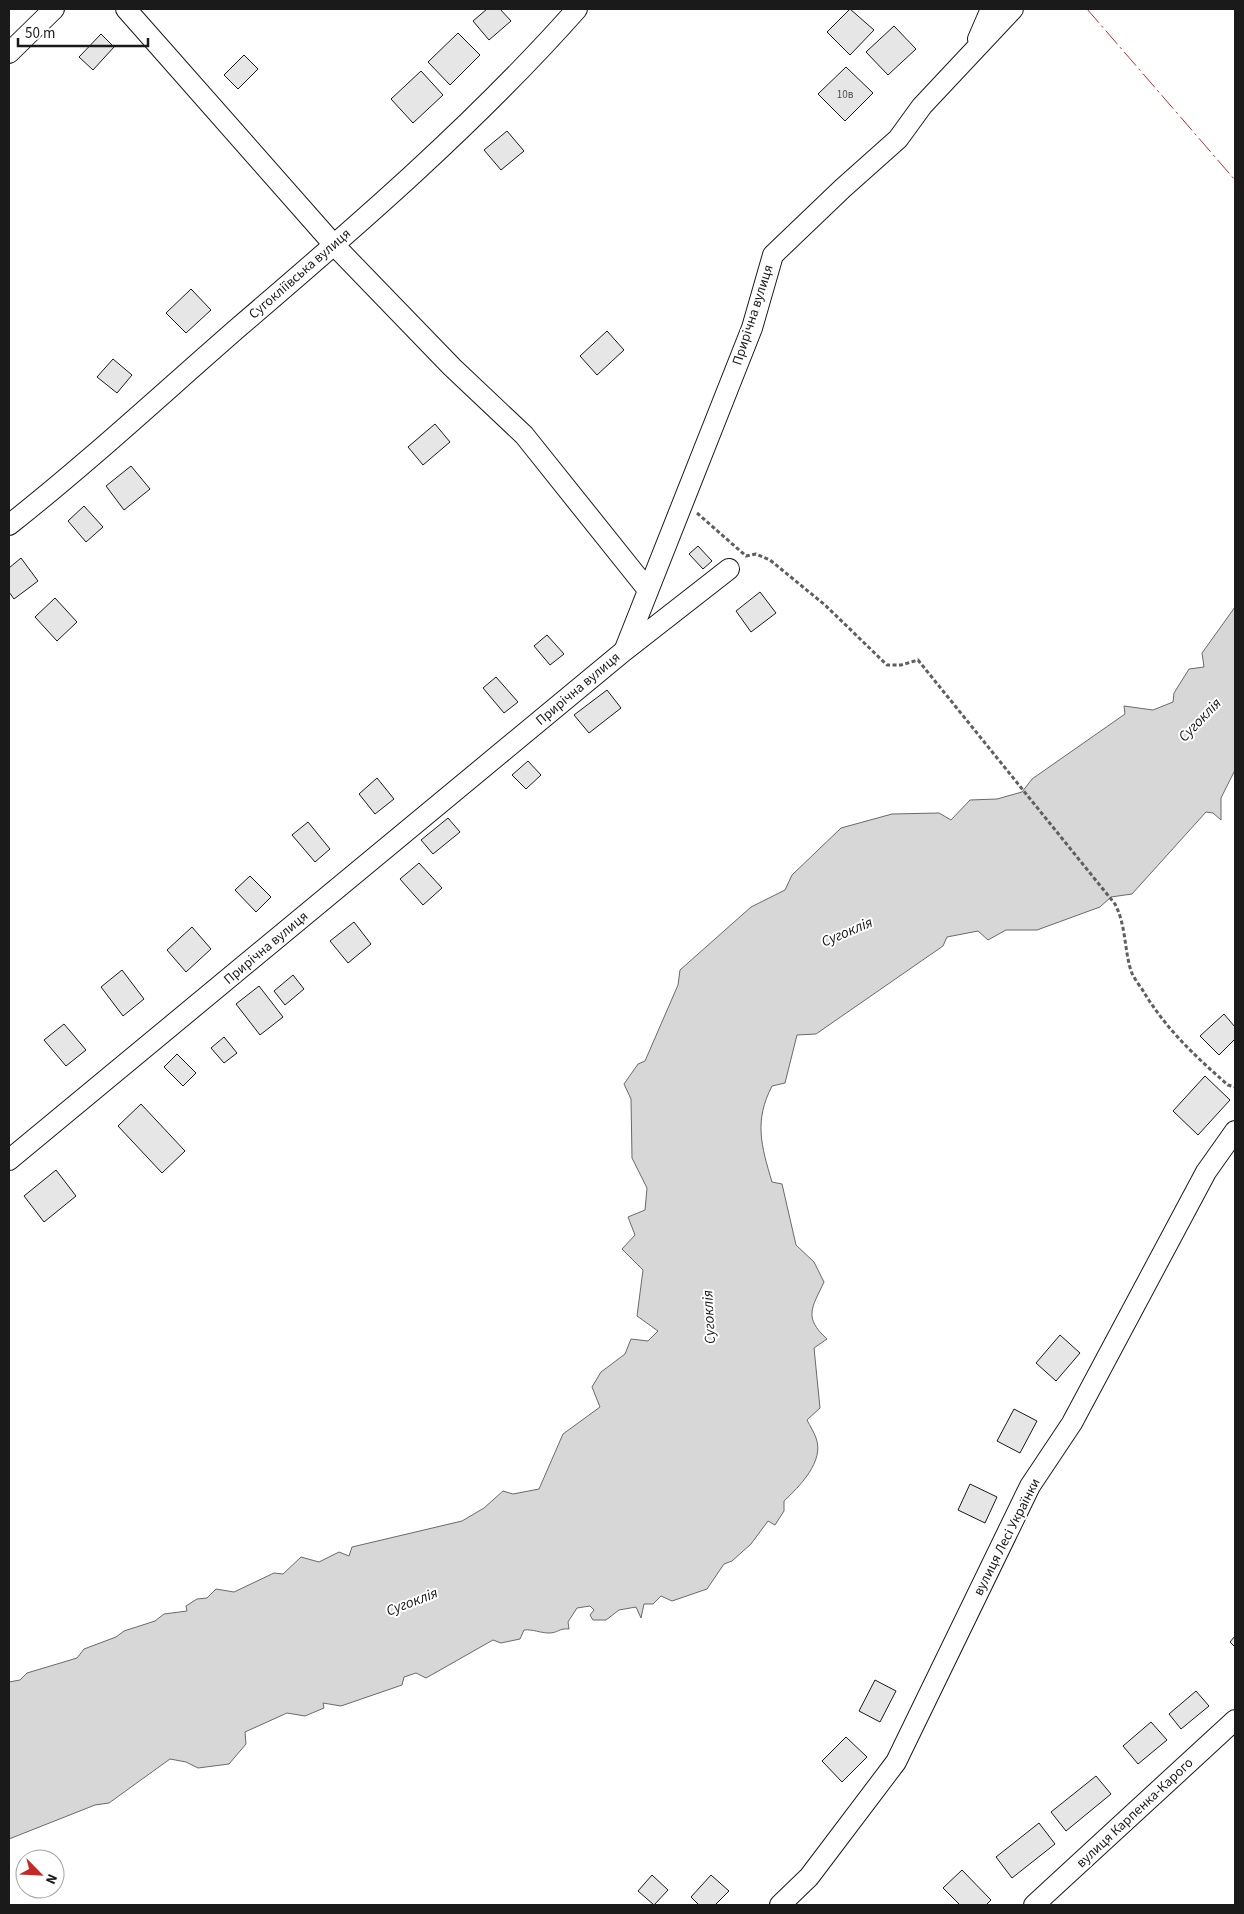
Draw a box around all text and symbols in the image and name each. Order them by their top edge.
scale bar [18,15,148,47]
text: 50 m [25,23,55,44]
house number: 10в [837,87,854,102]
street label: Сугокліївська вулиця [245,224,355,324]
street label: Прирічна вулиця [727,262,779,368]
street label: Прирічна вулиця [531,648,625,730]
water label: Сугоклія [1174,693,1226,747]
street label: Прирічна вулиця [219,907,313,989]
water label: Сугоклія [818,912,876,952]
water label: Сугоклія [697,1289,721,1345]
street label: вулиця Лесі Українки [969,1475,1045,1599]
water label: Сугоклія [383,1583,441,1621]
street label: вулиця Карпенка-Карого [1072,1753,1198,1873]
north arrow [15,1849,65,1899]
text: N [40,1871,62,1887]

